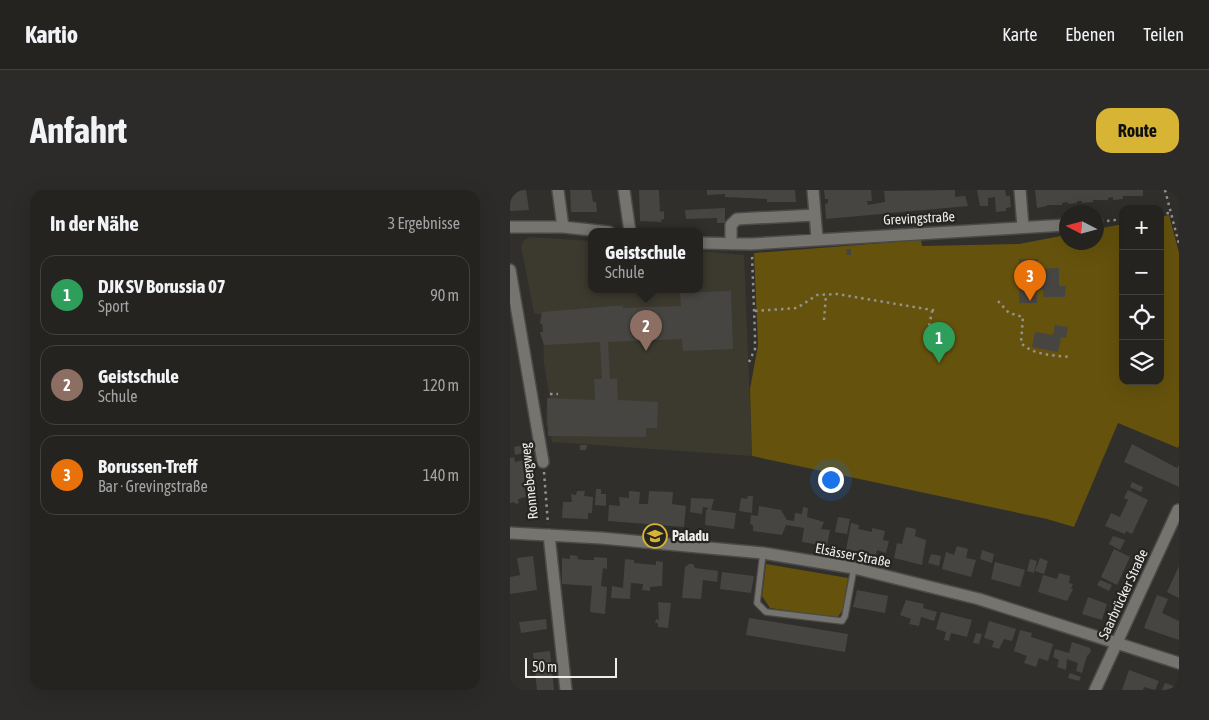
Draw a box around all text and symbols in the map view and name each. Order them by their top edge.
text: Kartio [25,21,78,48]
text: Karte [1002,24,1037,45]
text: Ebenen [1065,24,1115,45]
text: Teilen [1143,24,1184,45]
button: Route [1096,108,1179,153]
text: Anfahrt [30,110,127,150]
north arrow [1059,205,1104,250]
map controls [1119,205,1164,385]
button: + [1119,205,1164,250]
street label: Grevingstraße [883,208,955,228]
text: In der Nähe [50,211,139,235]
text: 3 Ergebnisse [388,214,460,232]
popup [588,228,703,293]
text: Geistschule [605,241,686,263]
button: − [1119,250,1164,295]
pin: 3 [1014,260,1046,301]
text: Schule [605,263,645,281]
text: DJK SV Borussia 07 [98,275,226,297]
text: 1 [63,286,71,304]
text: 90 m [430,286,459,304]
button: locate [1119,295,1164,340]
text: Sport [98,297,129,315]
pin: 2 [630,310,662,351]
pin: 1 [923,322,955,363]
button: layers [1119,340,1164,385]
text: Geistschule [98,365,179,387]
text: 2 [63,376,71,394]
text: 120 m [423,376,459,394]
text: Schule [98,387,137,405]
street label: Ronnebergweg [517,442,541,520]
text: Borussen-Treff [98,455,198,477]
text: 3 [63,466,71,484]
text: 140 m [423,466,459,484]
your location [818,467,844,493]
text: Bar · Grevingstraße [98,477,208,495]
school or university icon: Paladu [642,523,668,549]
place label: Paladu [672,528,709,544]
street label: Elsässer Straße [814,540,892,570]
street label: Saarbrücker Straße [1095,547,1151,641]
scale bar [525,655,618,678]
text: 50 m [532,659,557,675]

